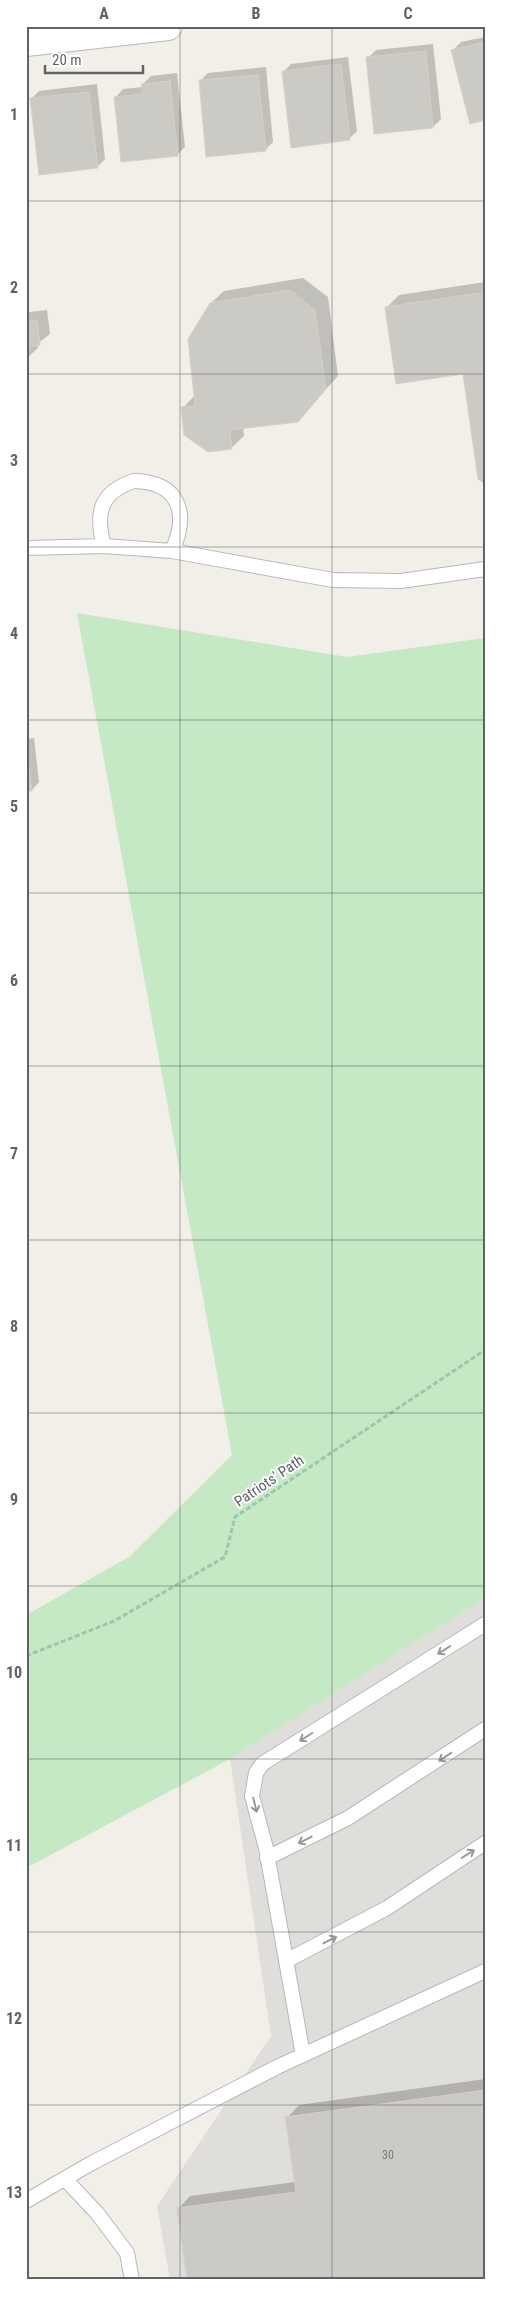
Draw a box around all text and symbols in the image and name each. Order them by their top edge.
text: A [99,4,109,23]
text: B [252,4,261,23]
text: C [403,4,413,23]
scale bar [45,42,142,74]
text: 20 m [52,51,82,69]
text: 1 [10,105,18,124]
text: 2 [10,278,18,297]
text: 3 [10,451,18,470]
text: 4 [10,624,18,643]
text: 5 [10,797,18,816]
text: 6 [10,971,18,990]
text: 7 [10,1144,18,1163]
text: 8 [10,1317,18,1336]
street label: Patriots' Path [231,1451,307,1511]
text: 9 [10,1490,18,1509]
one-way arrow [437,1646,451,1656]
text: 10 [6,1663,22,1682]
one-way arrow [299,1732,313,1742]
one-way arrow [438,1752,452,1762]
one-way arrow [251,1797,260,1813]
text: 11 [6,1836,22,1855]
one-way arrow [298,1836,313,1845]
one-way arrow [460,1849,474,1859]
one-way arrow [322,1935,337,1944]
text: 12 [6,2009,22,2028]
house number: 30 [382,2148,394,2162]
text: 13 [6,2183,22,2202]

